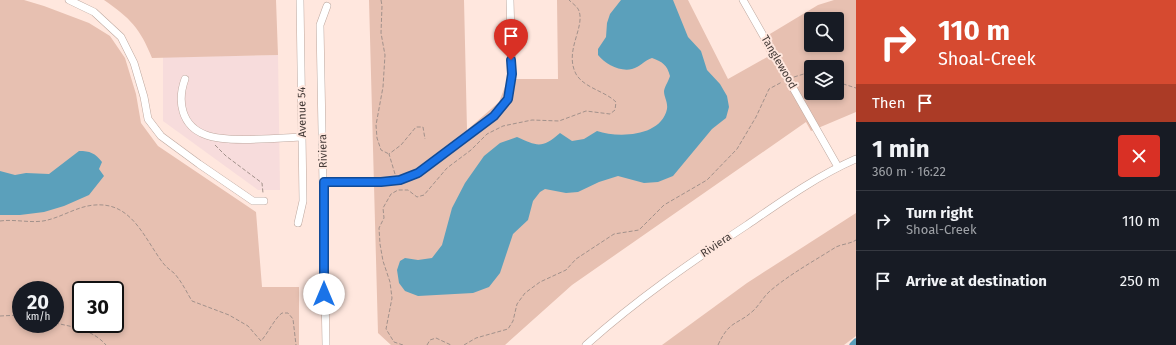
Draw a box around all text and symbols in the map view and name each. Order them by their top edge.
map controls [804,12,844,100]
button: search [804,12,844,52]
text: 110 m [938,14,1010,47]
icon: right [872,16,924,68]
pin [494,19,528,60]
icon: arrive [500,25,522,47]
street label: Tanglewood [758,33,800,91]
text: Shoal-Creek [938,48,1036,70]
button: layers [804,60,844,100]
street label: Avenue 54 [295,86,309,138]
icon: arrive [914,92,936,114]
text: Then [872,94,906,112]
street label: Riviera [316,134,330,168]
text: 1 min [872,135,930,163]
button: close [1118,135,1160,177]
text: 360 m · 16:22 [872,164,946,179]
text: Turn right [906,204,973,222]
icon: right [872,210,894,232]
text: 110 m [1122,212,1160,230]
text: Shoal-Creek [906,222,977,237]
street label: Riviera [698,230,734,260]
icon: arrive [872,270,894,292]
text: Arrive at destination [906,272,1047,290]
text: 250 m [1120,272,1160,290]
position arrow [303,273,345,315]
speed limit sign: 30 [72,281,124,333]
text: 20 [27,290,49,314]
text: km/h [26,311,50,323]

